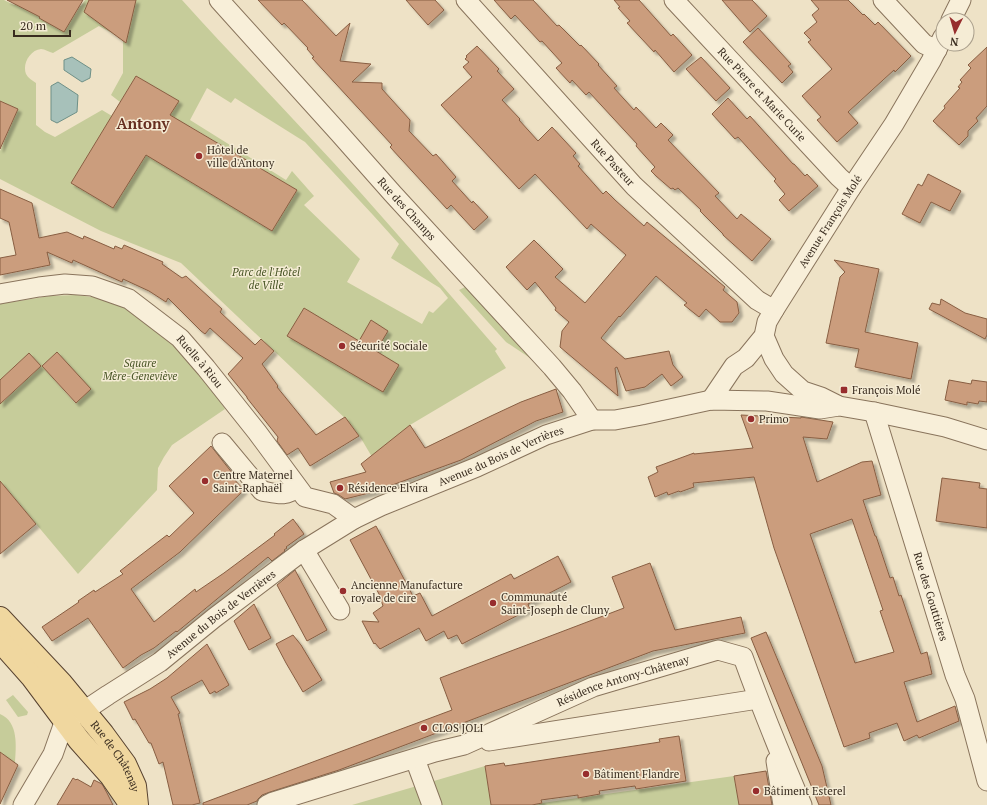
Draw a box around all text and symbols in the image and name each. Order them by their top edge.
scale bar [14,12,70,38]
north arrow [935,12,975,52]
text: 20 m [20,18,47,33]
text: N [949,35,959,49]
street label: Rue Pierre et Marie Curie [715,44,809,145]
district label: Antony [116,113,171,133]
street label: Rue Pasteur [588,136,638,190]
place label: Hôtel de ville d'Antony [206,143,275,170]
marker: Hôtel de ville d'Antony [194,151,204,161]
street label: Avenue François Molé [795,172,865,270]
street label: Rue des Champs [375,175,439,243]
park label: Parc de l'Hôtel de Ville [231,265,300,292]
street label: Ruelle à Riou [174,332,226,391]
place label: Sécurité Sociale [350,339,428,353]
marker: Sécurité Sociale [337,341,347,351]
park label: Square Mère-Geneviève [102,356,177,383]
place label: François Molé [852,383,921,397]
marker: François Molé [839,385,849,395]
place label: Primo [759,412,789,426]
marker: Primo [746,414,756,424]
street label: Avenue du Bois de Verrières [436,423,566,489]
place label: Centre Maternel Saint-Raphaël [213,468,293,495]
marker: Centre Maternel Saint-Raphaël [200,476,210,486]
place label: Résidence Elvira [348,481,429,495]
marker: Résidence Elvira [335,483,345,493]
street label: Rue des Gouttières [911,550,951,643]
street label: Avenue du Bois de Verrières [163,567,279,661]
place label: Ancienne Manufacture royale de cire [351,578,463,605]
marker: Ancienne Manufacture royale de cire [338,586,348,596]
place label: Communauté Saint-Joseph de Cluny [501,590,610,617]
marker: Communauté Saint-Joseph de Cluny [488,598,498,608]
street label: Résidence Antony-Châtenay [555,652,691,709]
street label: Rue de Châtenay [88,718,143,793]
place label: CLOS JOLI [432,721,483,735]
marker: CLOS JOLI [419,723,429,733]
place label: Bâtiment Flandre [594,767,680,781]
marker: Bâtiment Flandre [581,769,591,779]
place label: Bâtiment Esterel [764,784,846,798]
marker: Bâtiment Esterel [751,786,761,796]

